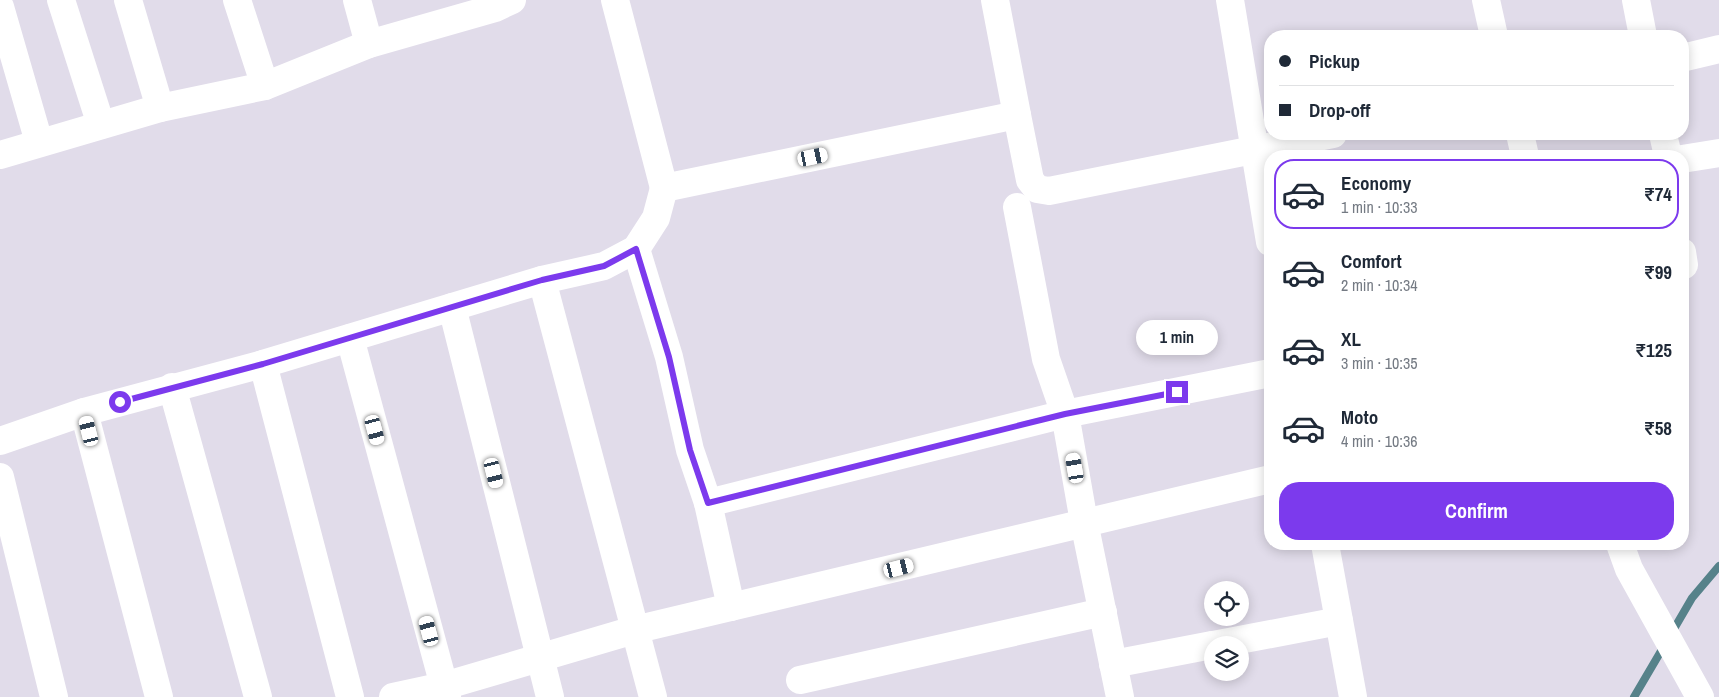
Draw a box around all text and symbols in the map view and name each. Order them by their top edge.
text: Pickup [1309,48,1360,74]
text: Drop-off [1309,97,1370,123]
car [796,147,829,167]
text: Economy [1341,170,1411,196]
icon: car [1281,172,1326,217]
text: ₹74 [1644,181,1672,207]
text: 1 min · 10:33 [1341,196,1418,218]
text: Comfort [1341,248,1402,274]
icon: car [1281,250,1326,295]
text: ₹99 [1644,259,1672,285]
text: 2 min · 10:34 [1341,274,1418,296]
callout: 1 min [1136,320,1218,354]
text: 1 min [1160,326,1194,348]
text: XL [1341,326,1361,352]
icon: car [1281,328,1326,373]
text: ₹125 [1635,337,1672,363]
text: 3 min · 10:35 [1341,352,1418,374]
route end [1166,381,1188,403]
route start [109,391,131,413]
text: Moto [1341,404,1378,430]
icon: car [1281,406,1326,451]
car [363,414,386,446]
car [78,415,99,447]
text: ₹58 [1644,415,1672,441]
text: 4 min · 10:36 [1341,430,1418,452]
car [1065,452,1084,484]
car [483,457,504,489]
button: Confirm [1279,482,1674,540]
car [882,557,915,579]
map controls [1204,581,1249,681]
button: locate [1204,581,1249,626]
car [417,615,440,647]
button: layers [1204,636,1249,681]

